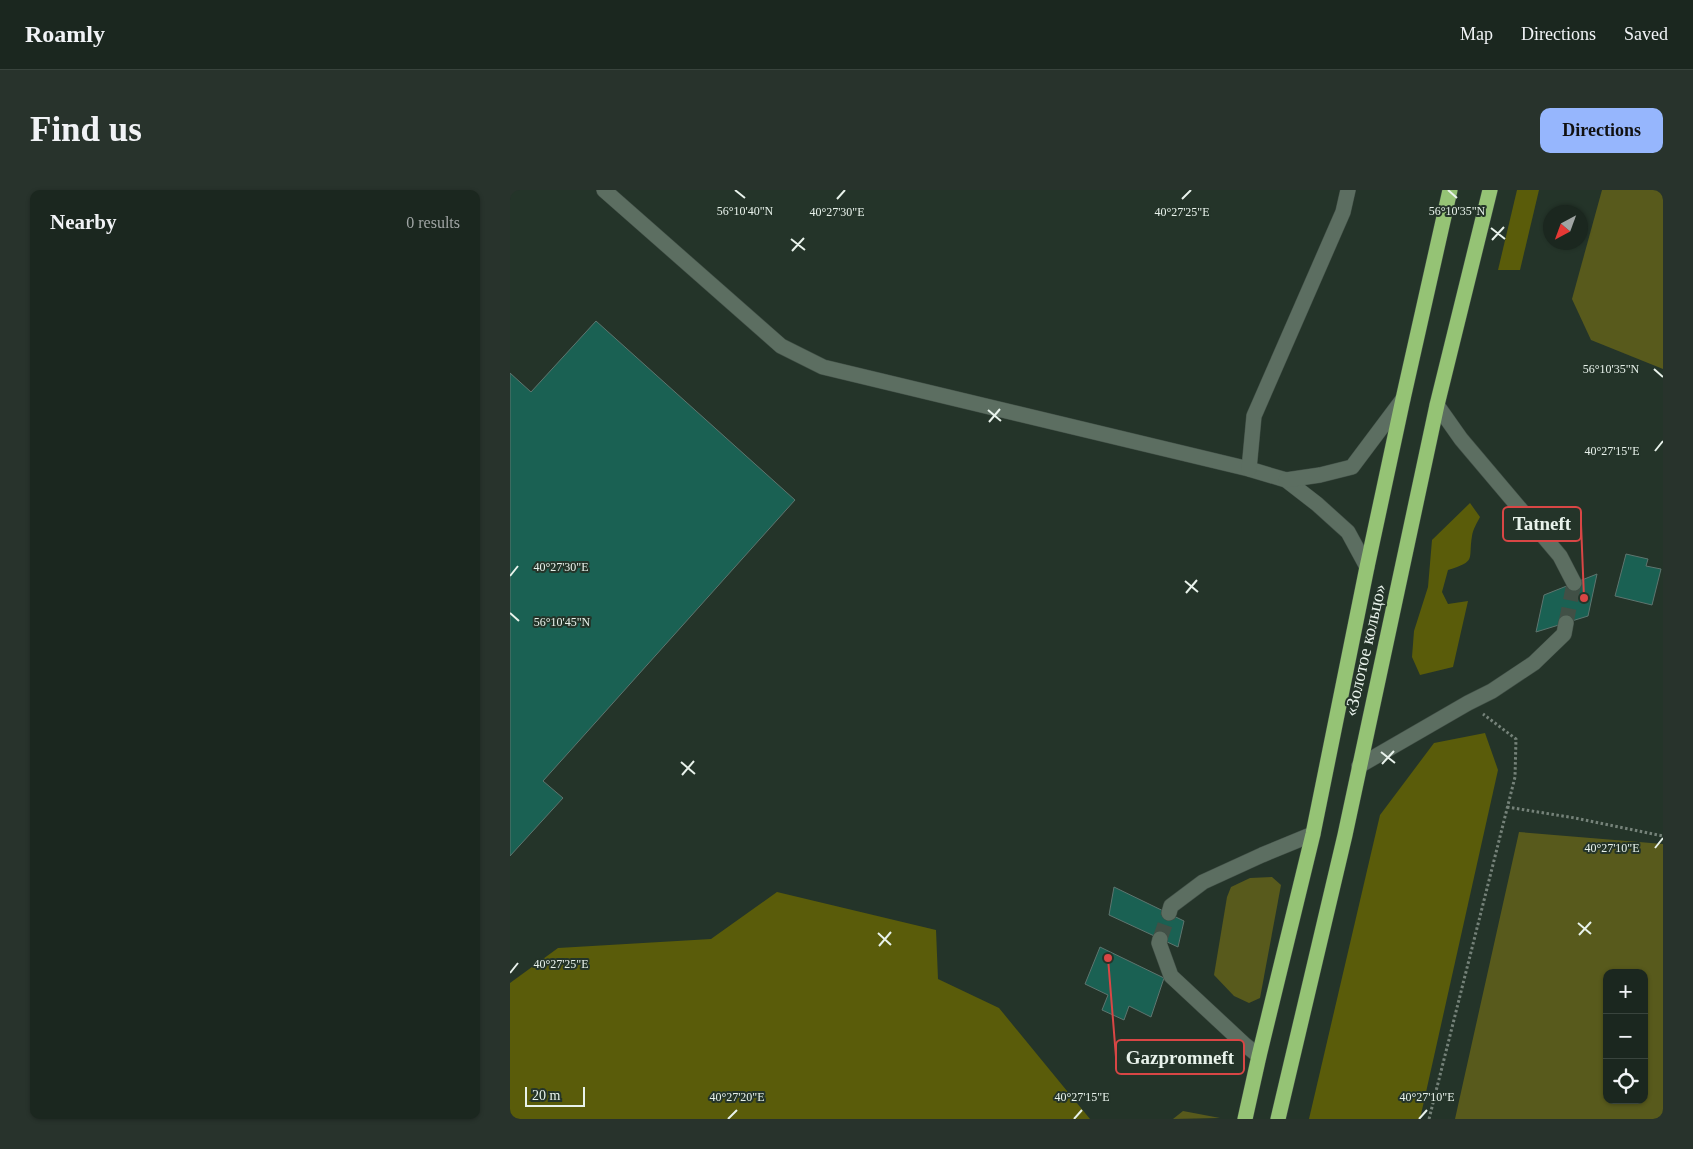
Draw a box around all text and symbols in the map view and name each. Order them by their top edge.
text: Roamly [25,21,105,47]
text: Map [1460,24,1493,44]
text: Directions [1521,24,1596,44]
text: Saved [1624,24,1668,44]
button: Directions [1540,108,1663,153]
text: Find us [30,110,142,149]
text: 56°10'40"N [717,204,774,218]
text: 56°10'35"N [1429,204,1486,218]
text: 40°27'30"E [809,205,865,219]
text: 40°27'25"E [1154,205,1210,219]
north arrow [1543,205,1588,250]
text: Nearby [50,210,117,234]
text: 0 results [406,214,460,231]
text: 56°10'35"N [1583,362,1640,376]
text: 40°27'15"E [1584,444,1640,458]
callout: Tatneft [1503,507,1581,541]
text: Tatneft [1513,513,1572,534]
text: 40°27'30"E [533,560,589,574]
street label: «Золотое кольцо» [1340,582,1390,718]
text: 56°10'45"N [534,615,591,629]
text: 40°27'10"E [1584,841,1640,855]
text: 40°27'25"E [533,957,589,971]
map controls [1603,969,1648,1104]
button: + [1603,969,1648,1014]
button: − [1603,1014,1648,1059]
callout: Gazpromneft [1116,1040,1244,1074]
text: Gazpromneft [1126,1047,1235,1068]
button: locate [1603,1059,1648,1104]
scale bar [525,1084,585,1107]
text: 20 m [532,1088,560,1103]
text: 40°27'20"E [709,1090,765,1104]
text: 40°27'15"E [1054,1090,1110,1104]
text: 40°27'10"E [1399,1090,1455,1104]

